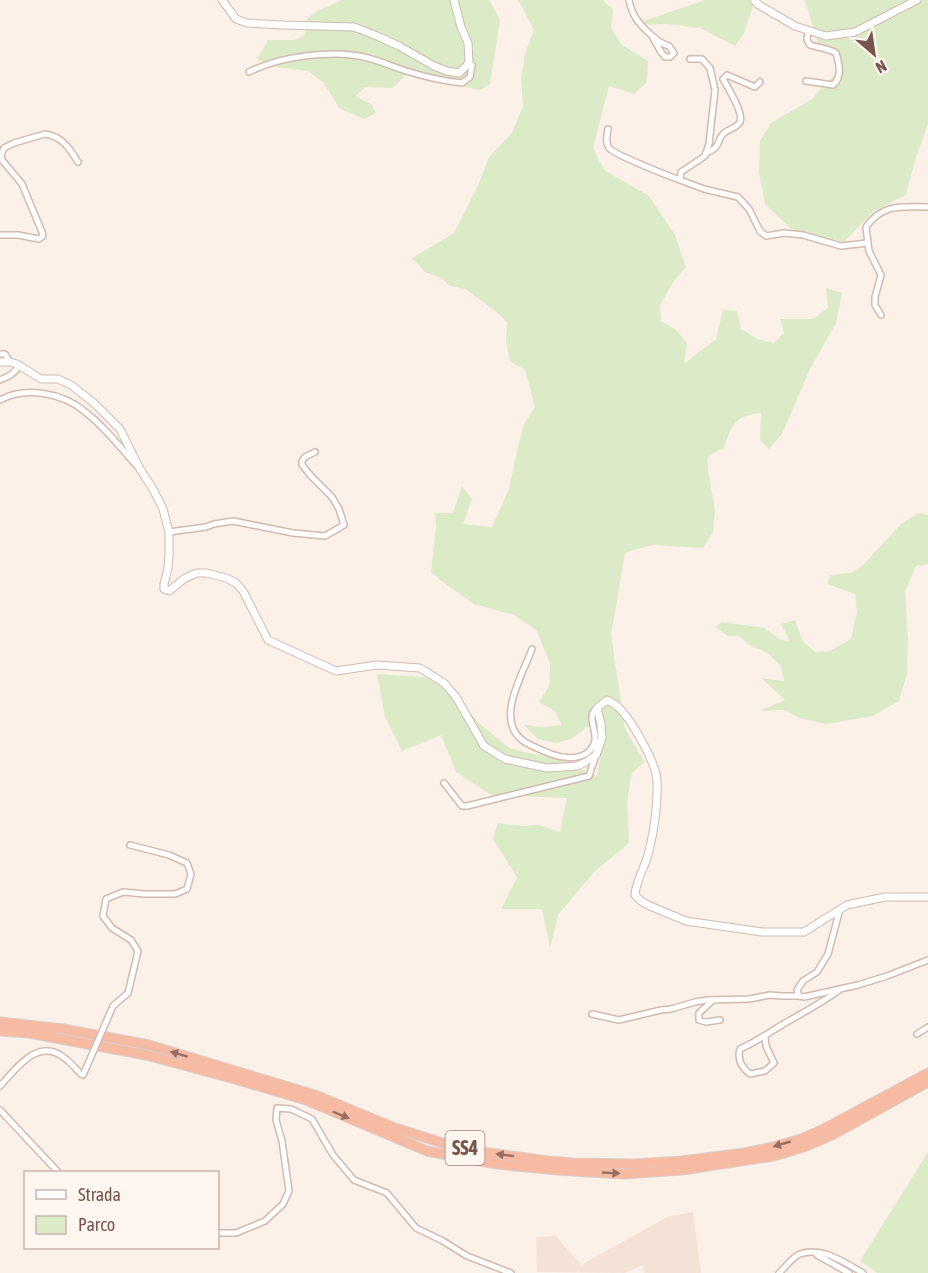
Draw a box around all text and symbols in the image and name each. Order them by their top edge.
north arrow [844,24,904,84]
text: N [873,57,890,77]
one-way arrow [170,1049,188,1058]
one-way arrow [332,1111,350,1121]
road number: SS4 [446,1131,484,1165]
one-way arrow [772,1140,790,1149]
one-way arrow [495,1151,514,1160]
one-way arrow [602,1169,621,1178]
legend [24,1171,219,1249]
text: Strada [78,1184,121,1205]
text: Parco [78,1214,115,1235]

